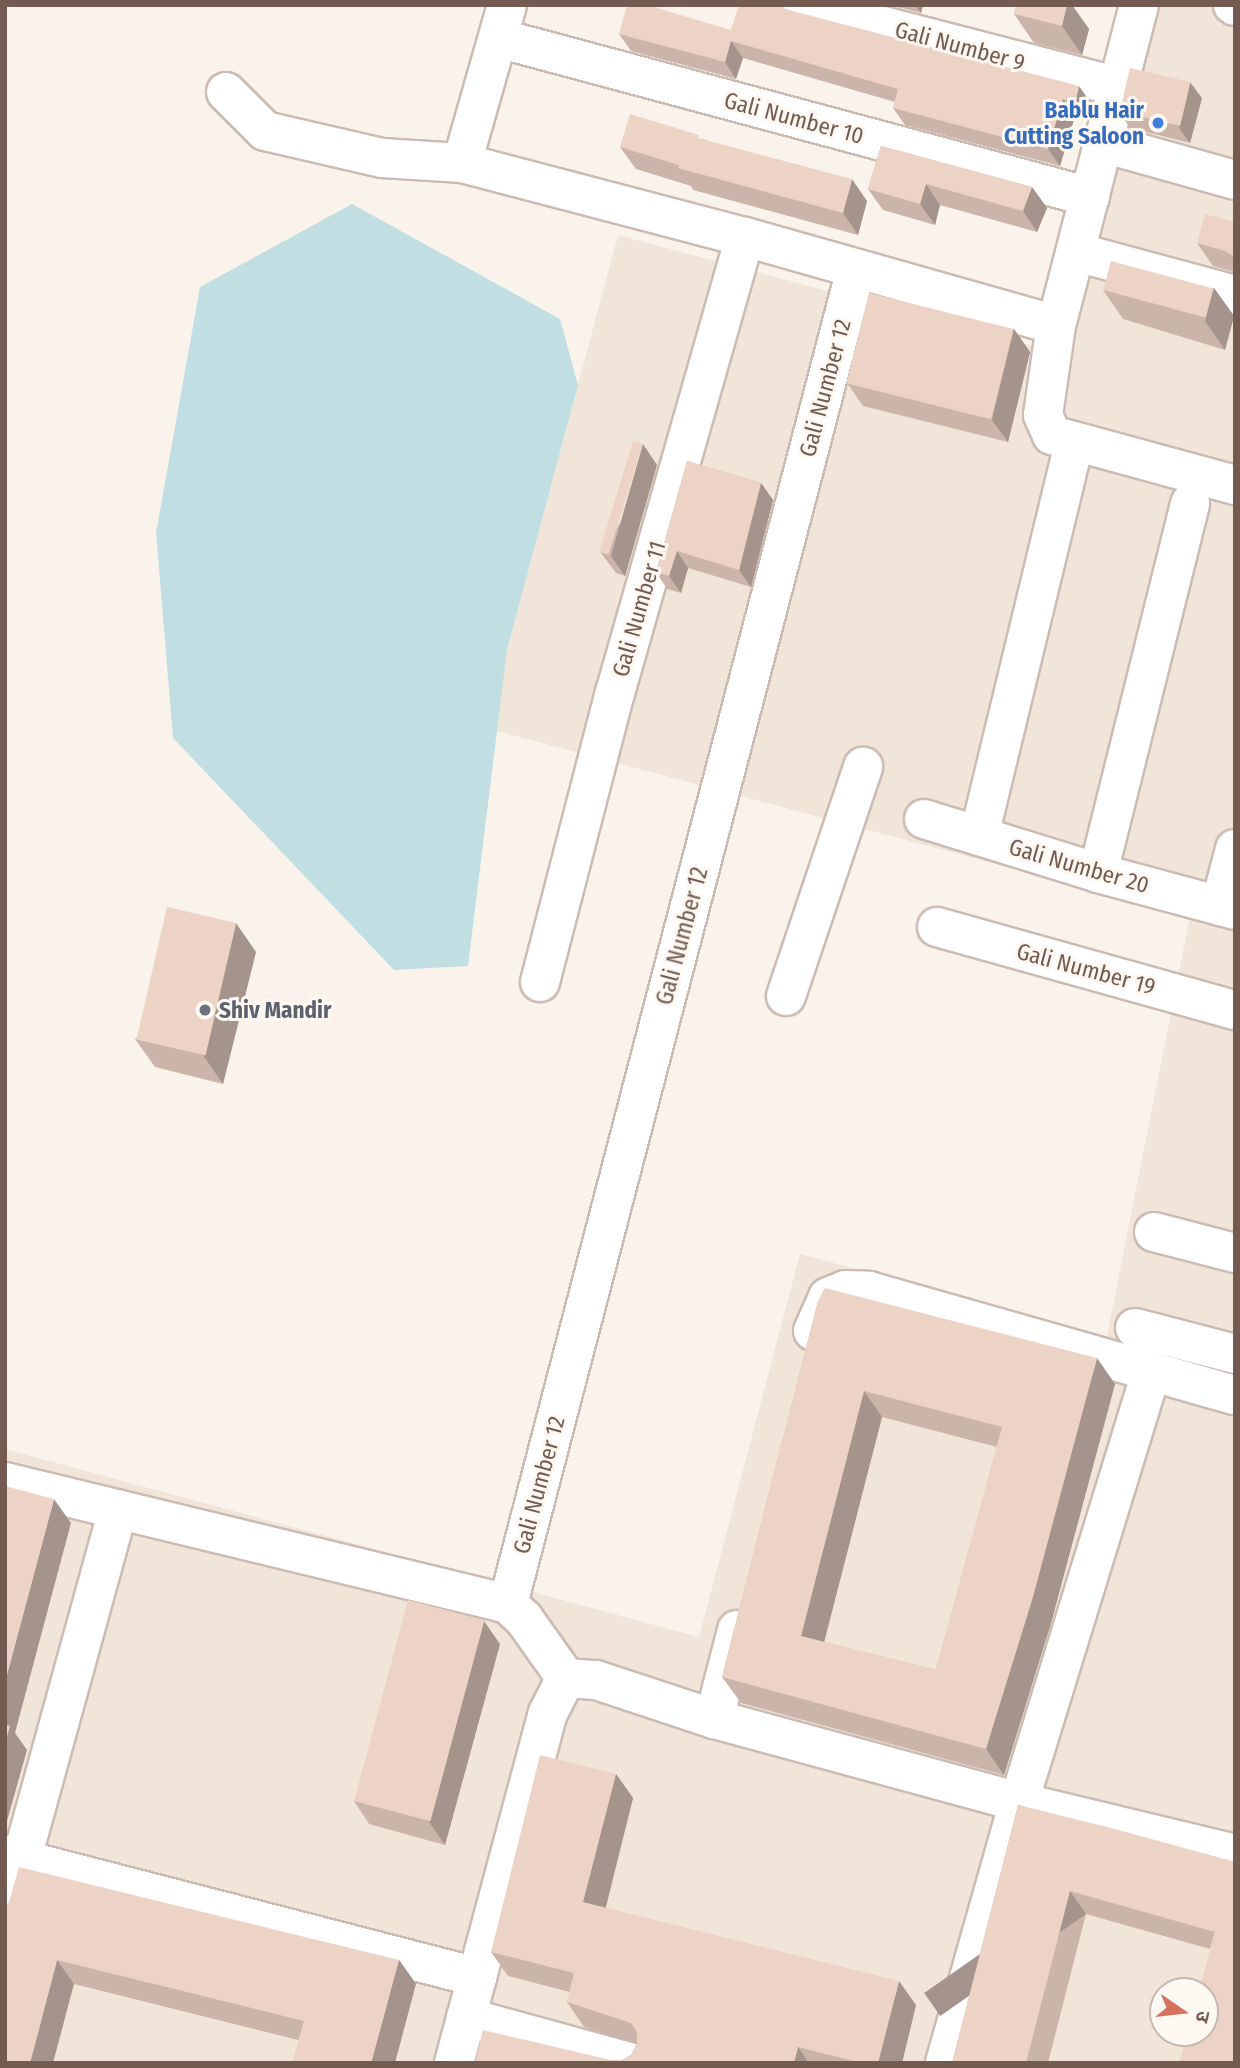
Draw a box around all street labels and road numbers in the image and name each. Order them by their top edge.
street label: Gali Number 9 [892,15,1028,77]
street label: Gali Number 10 [721,86,867,150]
street label: Gali Number 12 [793,316,857,460]
street label: Gali Number 11 [606,538,672,680]
street label: Gali Number 20 [1006,833,1152,899]
street label: Gali Number 12 [650,864,714,1008]
street label: Gali Number 19 [1014,937,1158,1001]
street label: Gali Number 12 [507,1413,571,1557]

